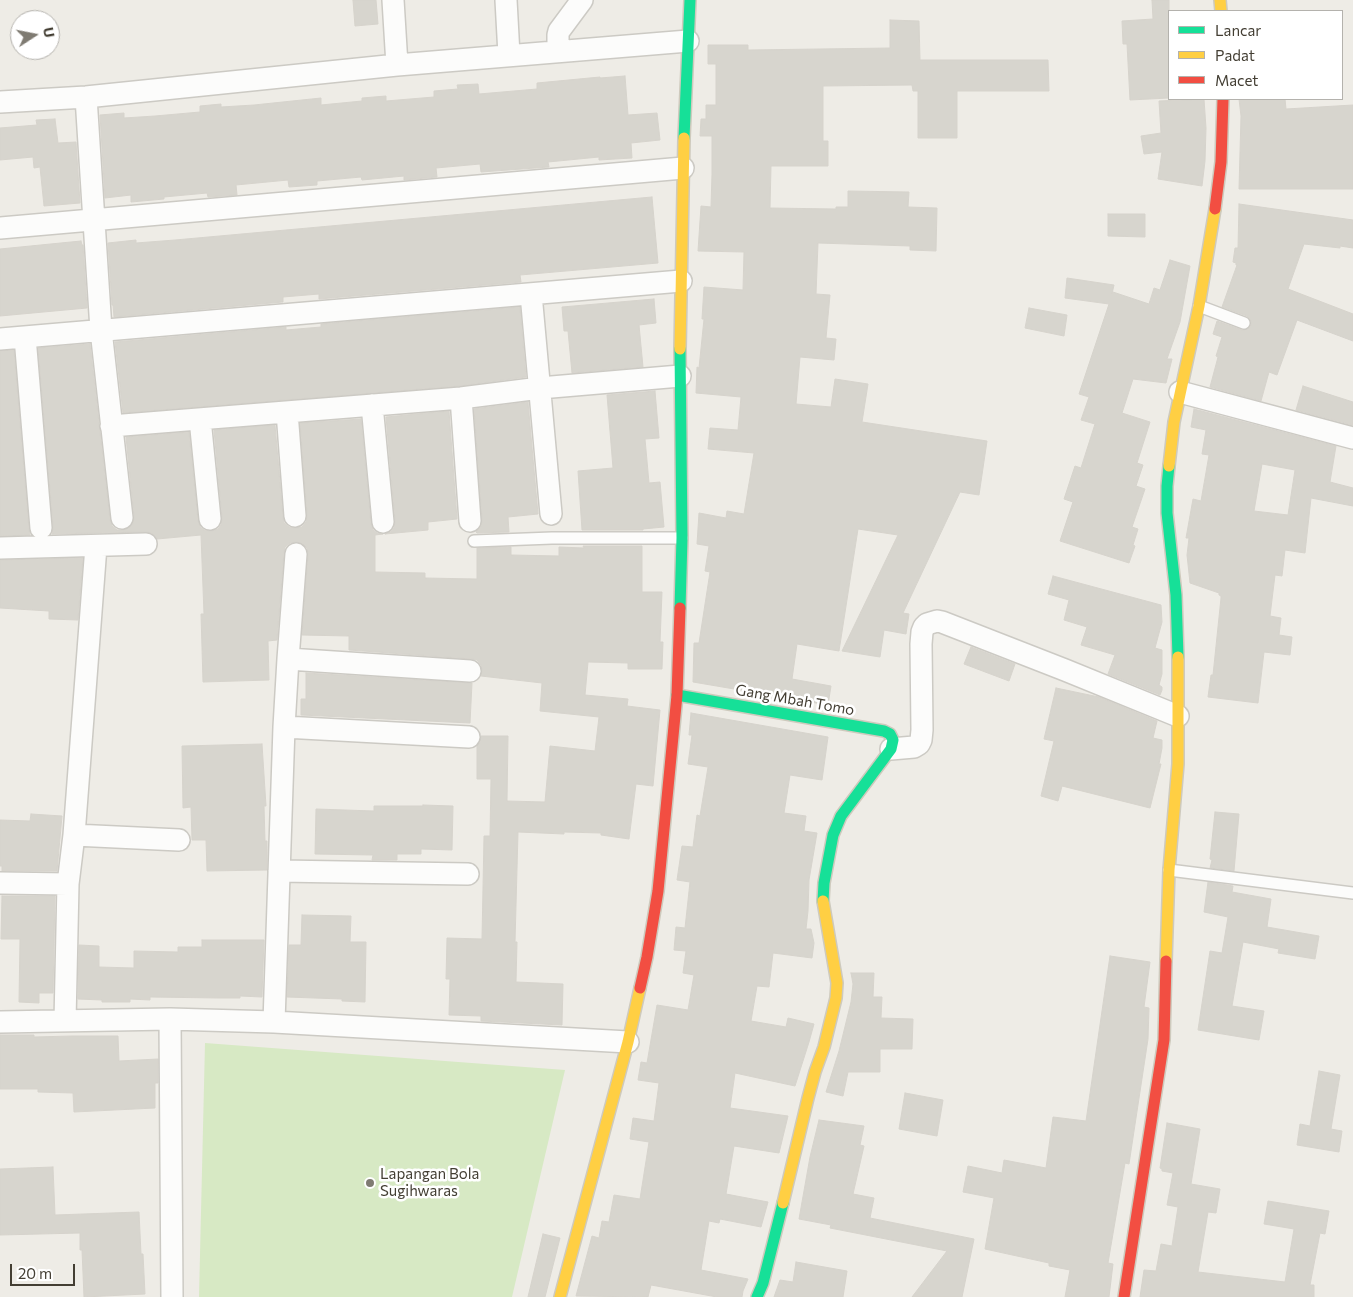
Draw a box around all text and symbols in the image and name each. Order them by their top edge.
north arrow [10,10,60,60]
legend [1168,10,1343,100]
text: Lancar [1215,21,1261,39]
text: U [40,26,59,39]
text: Padat [1215,46,1255,64]
text: Macet [1215,71,1258,89]
street label: Gang Mbah Tomo [734,681,856,719]
place label: Lapangan Bola Sugihwaras [380,1165,479,1200]
marker: Lapangan Bola Sugihwaras [364,1177,376,1189]
scale bar [12,1254,78,1286]
text: 20 m [18,1264,52,1282]

